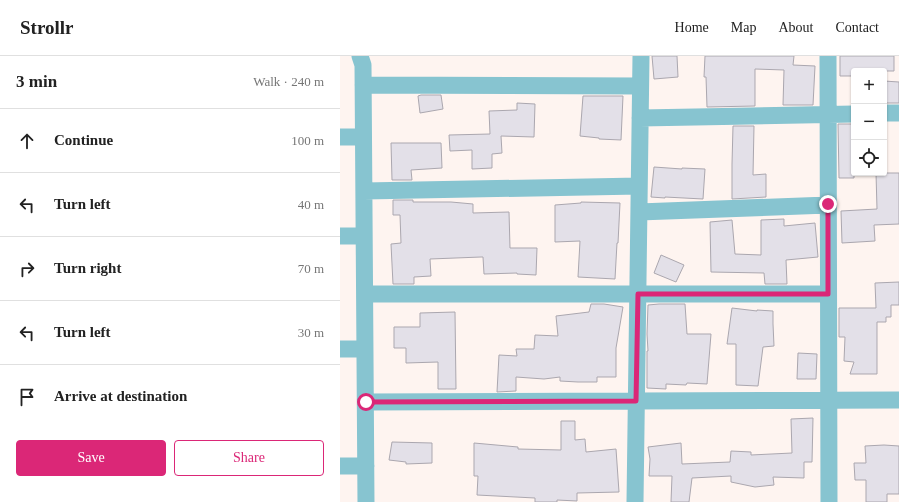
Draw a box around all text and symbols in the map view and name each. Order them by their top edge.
text: Strollr [20,17,73,38]
text: Home [675,20,709,35]
text: Map [731,20,756,35]
text: About [778,20,813,35]
text: Contact [835,20,879,35]
map controls [851,68,887,176]
button: + [851,68,887,104]
text: 3 min [16,72,57,91]
text: Walk · 240 m [253,74,324,89]
button: − [851,104,887,140]
icon: ahead [16,130,38,152]
text: Continue [54,132,113,148]
text: 100 m [291,133,324,148]
button: locate [851,140,887,176]
icon: left [16,194,38,216]
route end [819,195,837,213]
text: Turn left [54,196,111,212]
text: 40 m [298,197,324,212]
icon: right [16,258,38,280]
text: Turn right [54,260,121,276]
text: 70 m [298,261,324,276]
icon: left [16,322,38,344]
text: Turn left [54,324,111,340]
text: 30 m [298,325,324,340]
icon: arrive [16,386,38,408]
text: Arrive at destination [54,388,187,404]
route start [357,393,375,411]
button: Save [16,440,166,476]
button: Share [174,440,324,476]

